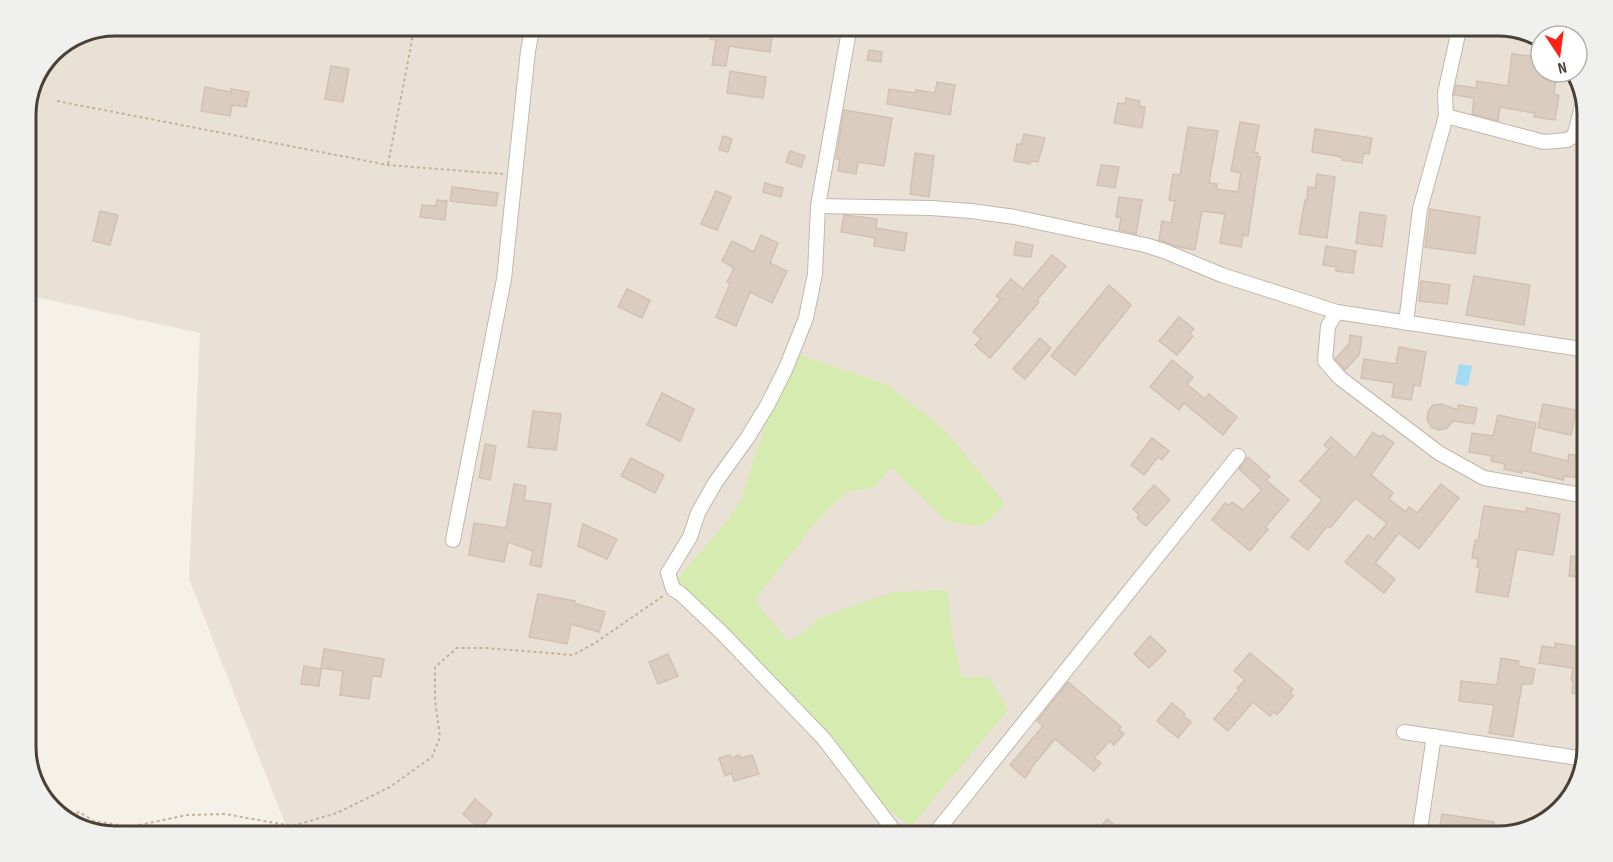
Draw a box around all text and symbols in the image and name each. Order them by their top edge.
north arrow [1529,24,1589,84]
text: N [1556,57,1568,77]

